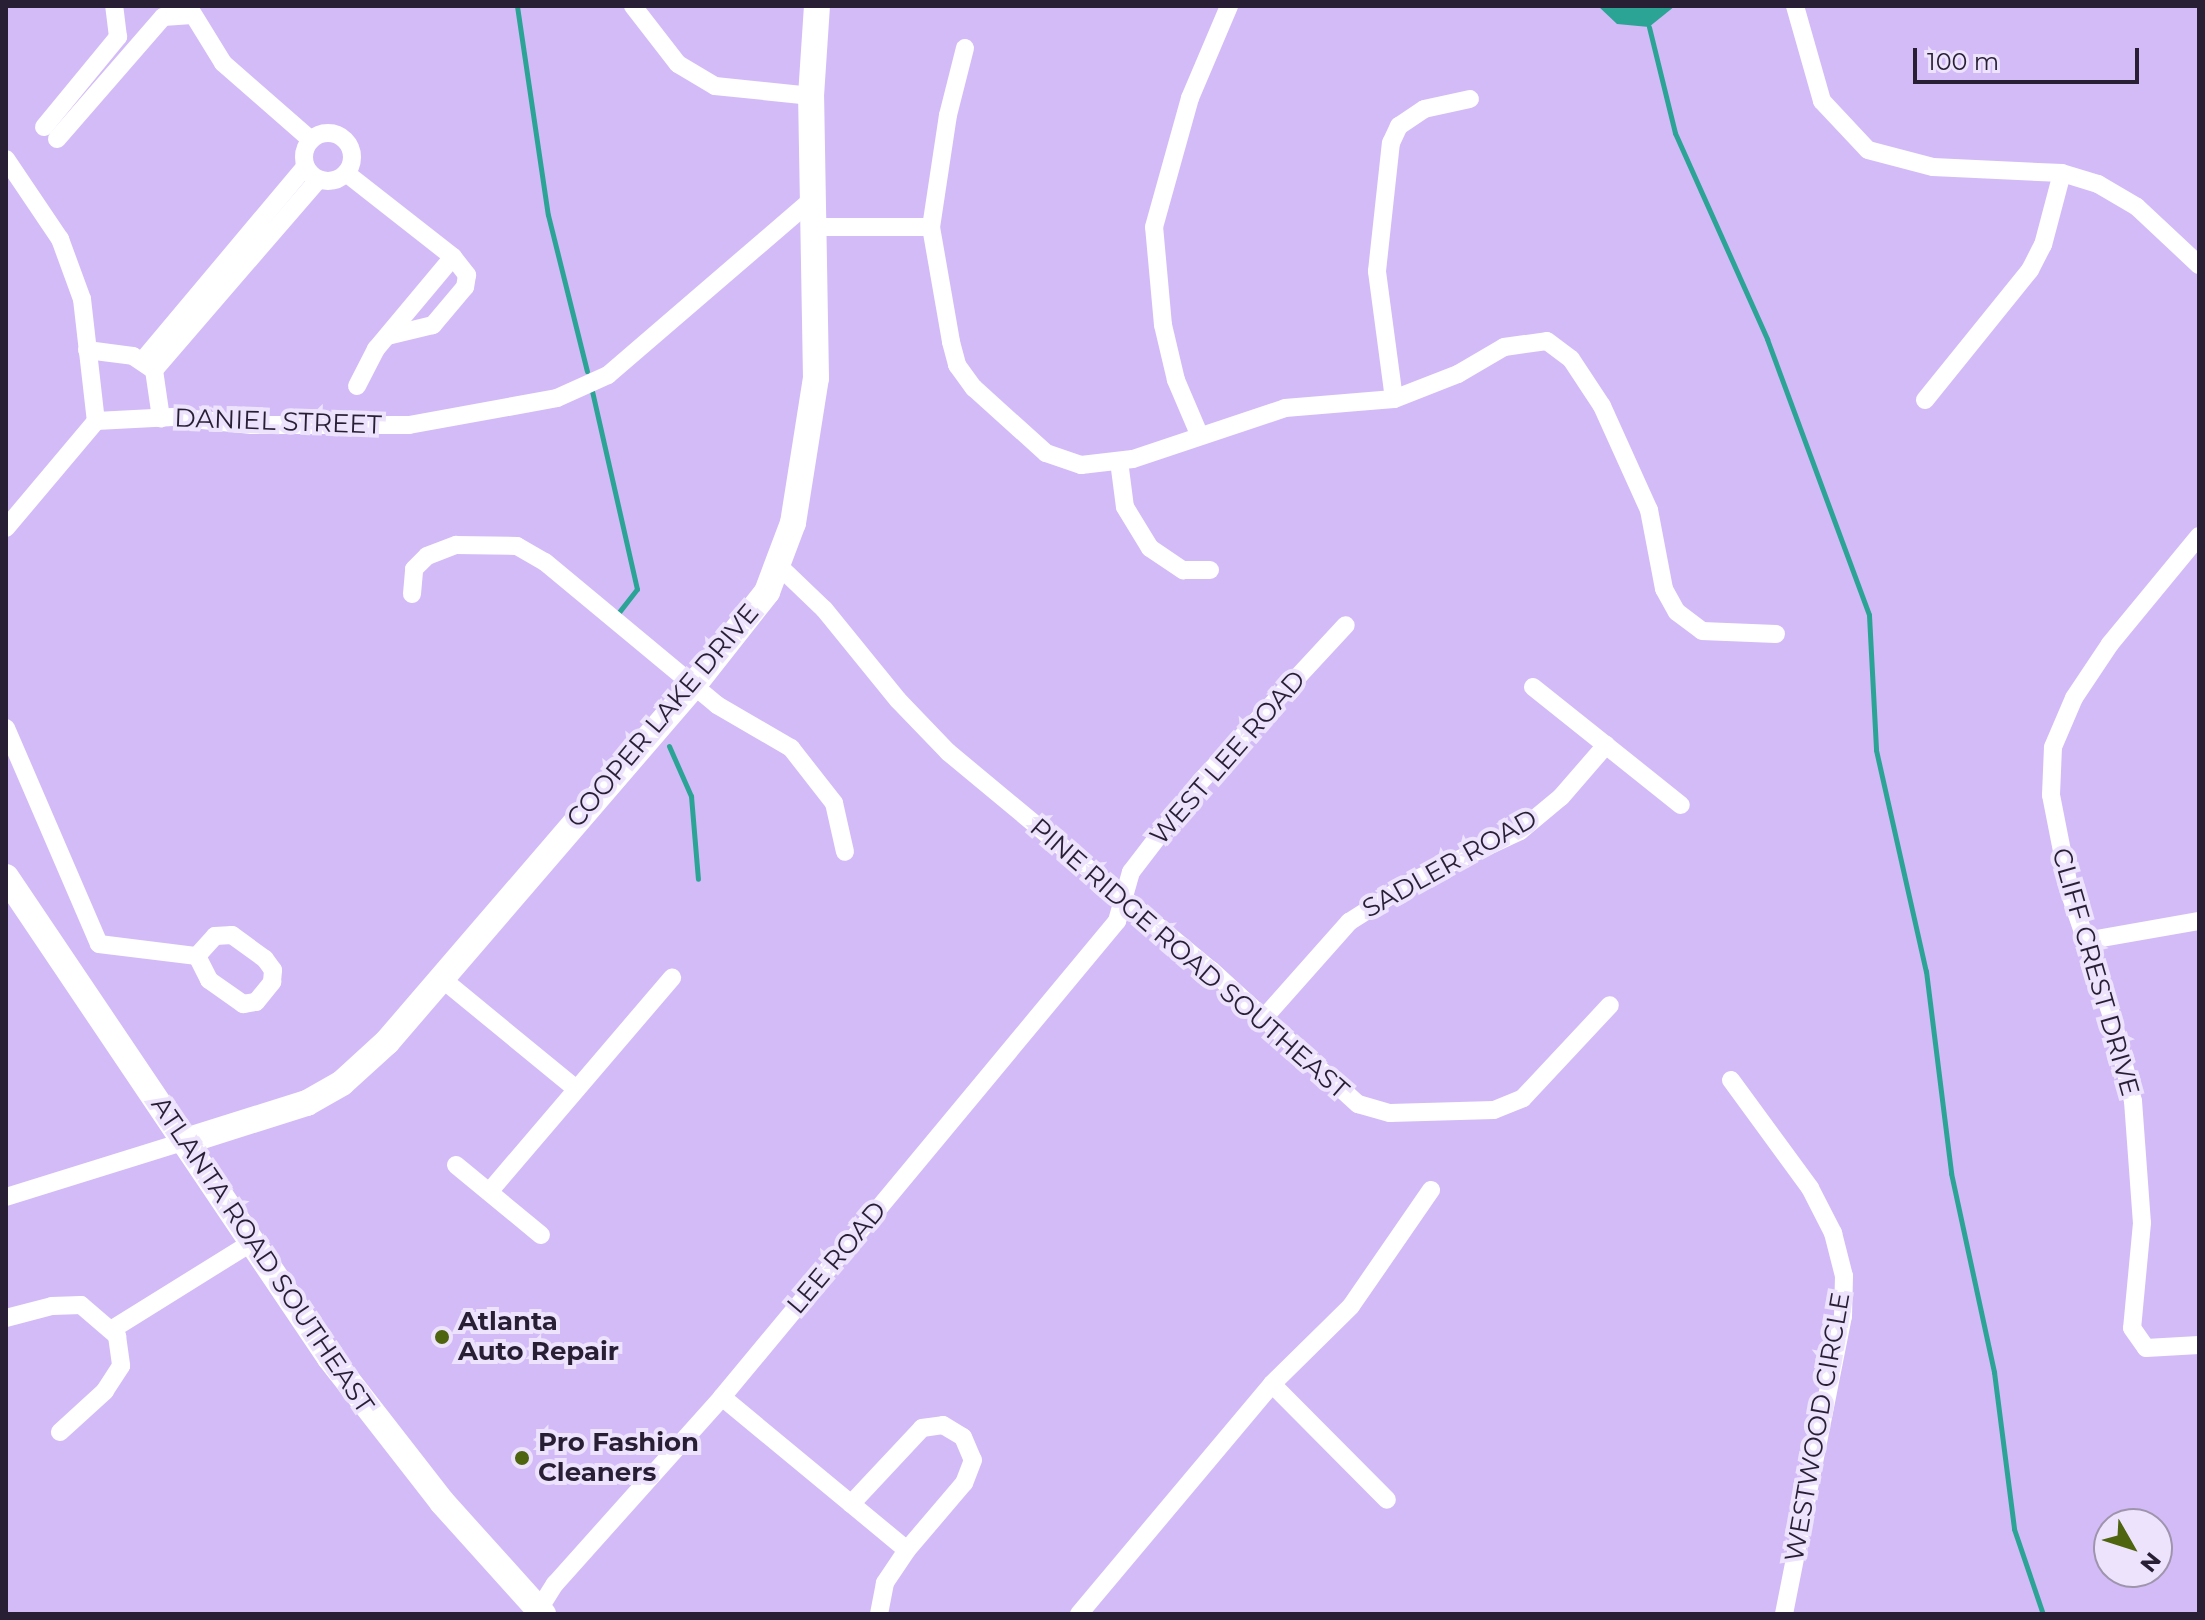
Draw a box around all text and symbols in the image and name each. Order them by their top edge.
scale bar [1917,32,2143,82]
text: 100 m [1927,47,1999,76]
street label: DANIEL STREET [174,403,382,441]
street label: COOPER LAKE DRIVE [560,598,766,834]
street label: WEST LEE ROAD [1144,664,1312,852]
street label: SADLER ROAD [1357,803,1543,925]
street label: PINE RIDGE ROAD SOUTHEAST [1023,812,1355,1106]
street label: CLIFF CREST DRIVE [2045,845,2145,1099]
street label: ATLANTA ROAD SOUTHEAST [144,1091,380,1419]
street label: LEE ROAD [781,1195,893,1321]
street label: WESTWOOD CIRCLE [1779,1290,1857,1564]
place label: Atlanta Auto Repair [458,1306,619,1368]
marker: Atlanta Auto Repair [433,1328,451,1346]
place label: Pro Fashion Cleaners [538,1427,699,1488]
marker: Pro Fashion Cleaners [513,1449,531,1467]
north arrow [2093,1508,2173,1588]
text: N [2134,1547,2167,1578]

